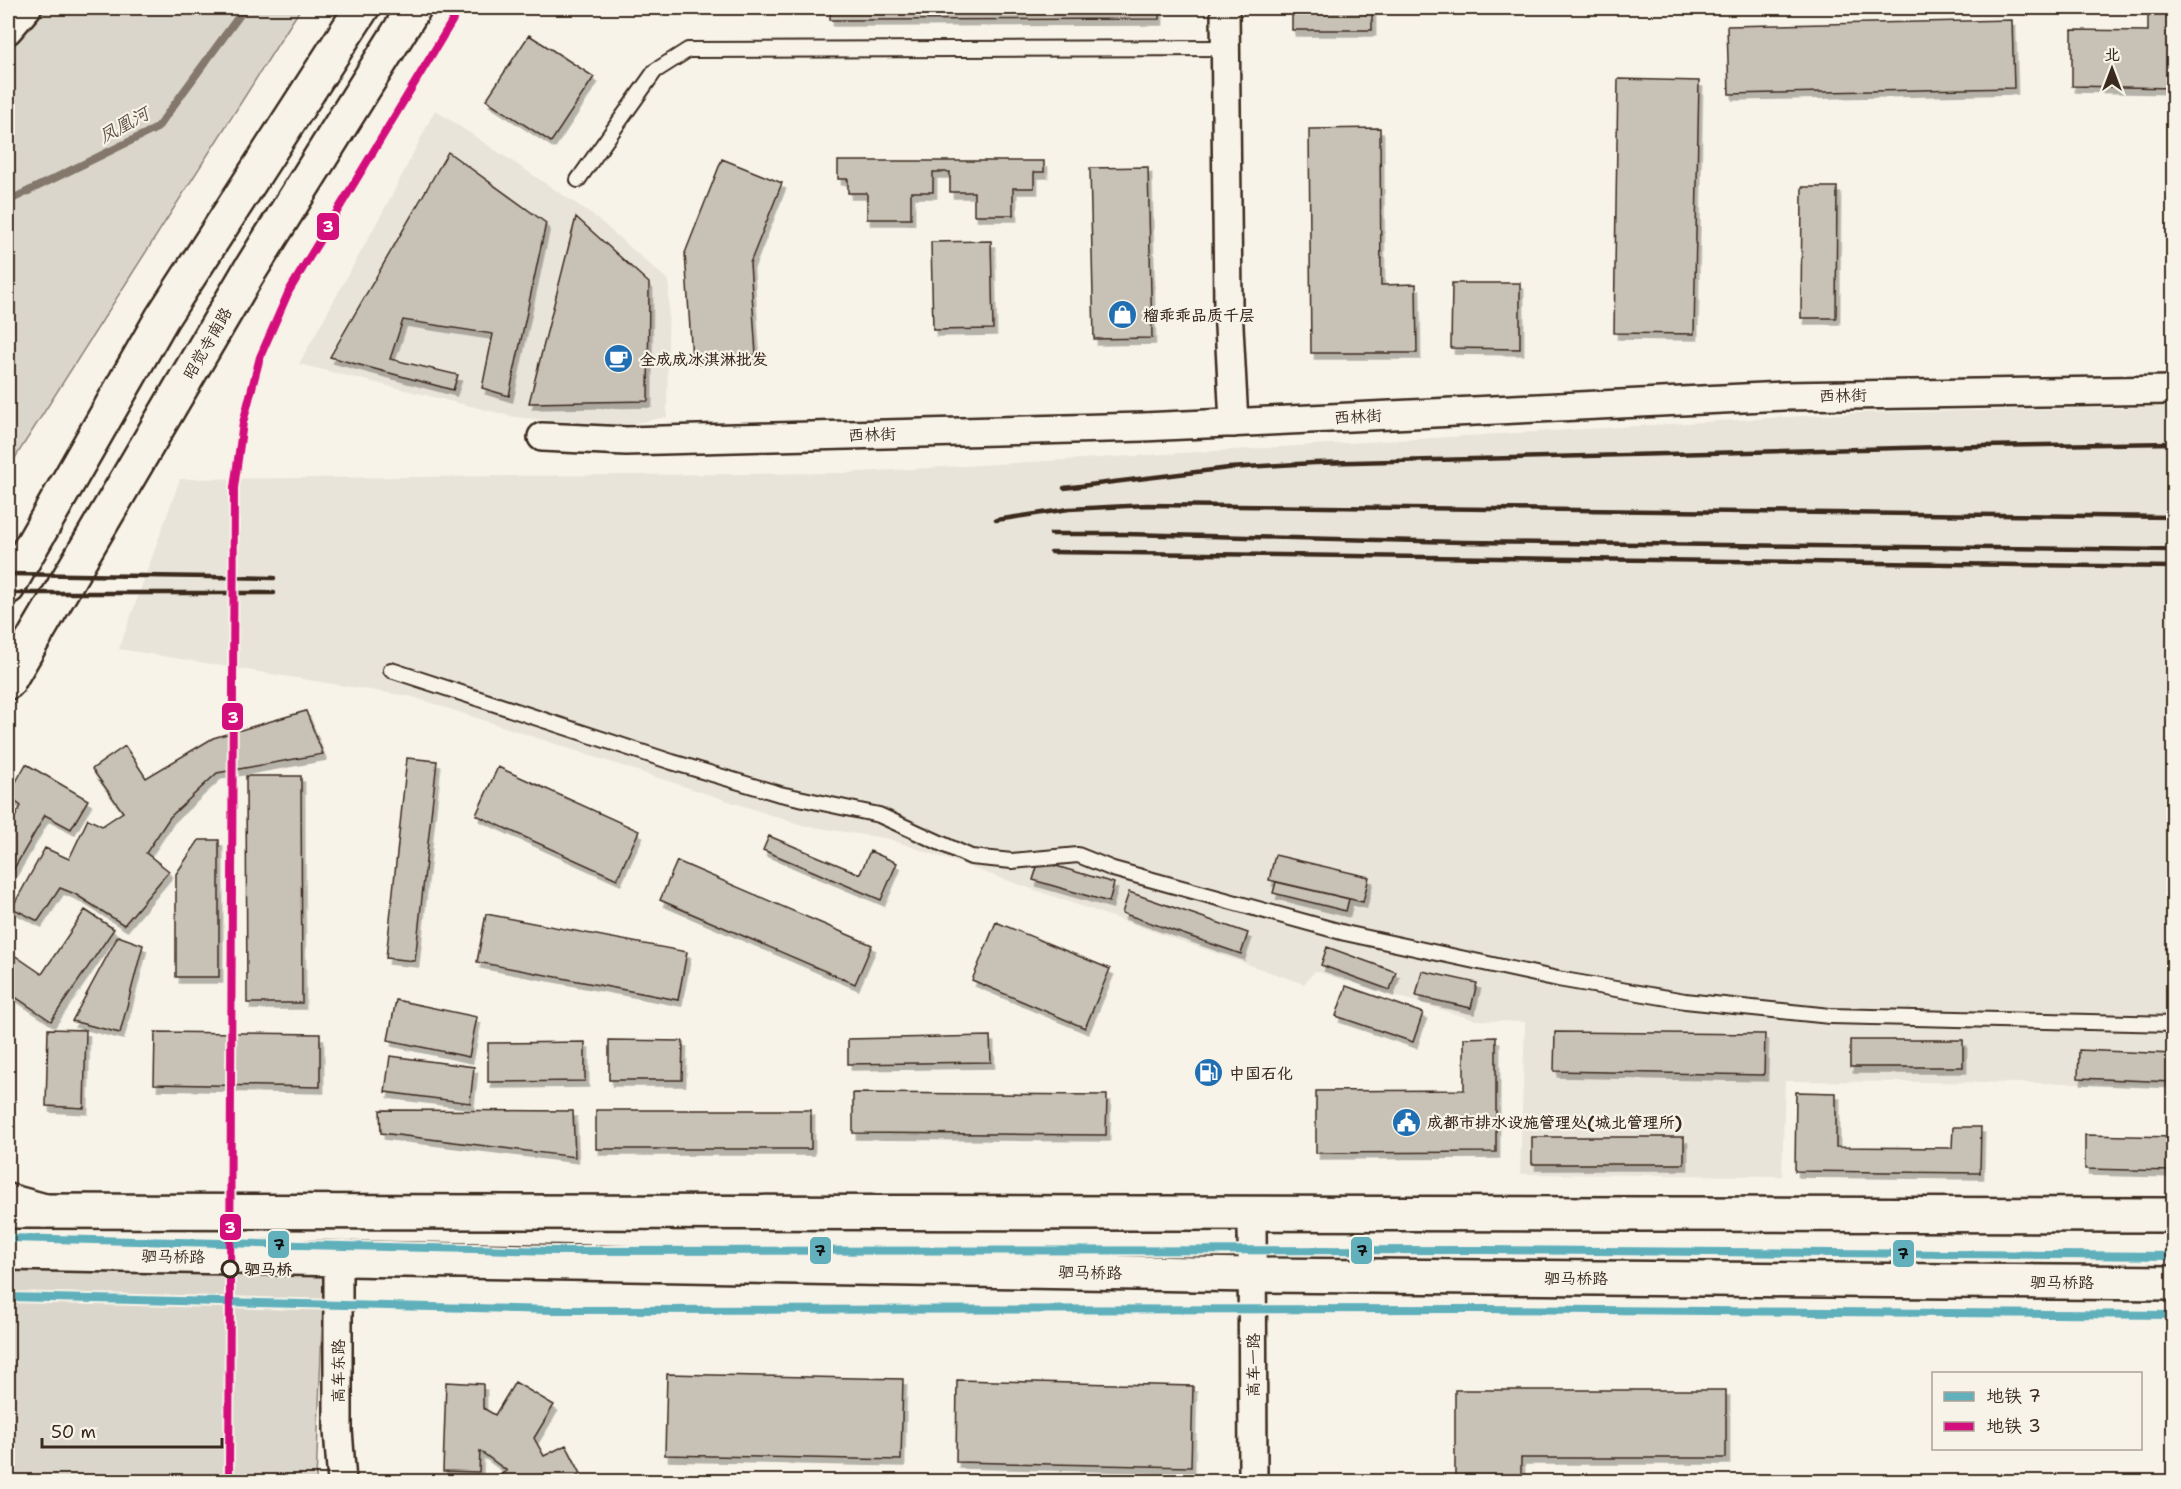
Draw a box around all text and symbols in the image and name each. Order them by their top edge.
north arrow [2082,39,2142,99]
text: 北 [2104,44,2120,65]
water label: 凤凰河 [95,100,156,149]
line badge: 3 [316,212,340,241]
text: 3 [322,216,334,237]
shop icon: 榴乖乖品质千层 [1106,299,1138,331]
street label: 昭觉寺南路 [178,303,237,383]
place label: 榴乖乖品质千层 [1143,305,1255,326]
cafe icon: 全成成冰淇淋批发 [603,343,635,375]
place label: 全成成冰淇淋批发 [640,349,768,370]
street label: 西林街 [1819,385,1867,406]
street label: 西林街 [1334,405,1383,428]
street label: 西林街 [848,423,896,446]
line badge: 3 [221,702,244,731]
text: 3 [227,707,239,728]
fuel station icon: 中国石化 [1192,1057,1224,1089]
place label: 中国石化 [1229,1063,1293,1084]
public building icon: 成都市排水设施管理处(城北管理所) [1390,1106,1422,1138]
place label: 成都市排水设施管理处(城北管理所) [1427,1112,1682,1133]
line badge: 3 [219,1213,242,1241]
text: 3 [224,1217,236,1238]
line badge: 7 [267,1230,290,1259]
text: 7 [273,1234,285,1255]
line badge: 7 [809,1236,832,1265]
line badge: 7 [1350,1236,1373,1265]
line badge: 7 [1892,1239,1915,1268]
text: 7 [814,1240,826,1261]
text: 7 [1356,1240,1368,1261]
text: 7 [1897,1243,1909,1264]
street label: 驷马桥路 [141,1245,205,1268]
place label: 驷马桥 [244,1259,292,1280]
marker: 驷马桥 [221,1260,239,1278]
street label: 驷马桥路 [1058,1261,1122,1284]
street label: 驷马桥路 [1544,1268,1608,1289]
street label: 驷马桥路 [2030,1272,2094,1293]
street label: 高车一路 [1243,1333,1264,1397]
street label: 高车东路 [328,1339,349,1403]
legend [1932,1372,2142,1450]
text: 地铁 7 [1986,1384,2041,1408]
scale bar [42,1411,222,1449]
text: 地铁 3 [1986,1414,2041,1438]
text: 50 m [51,1420,96,1444]

